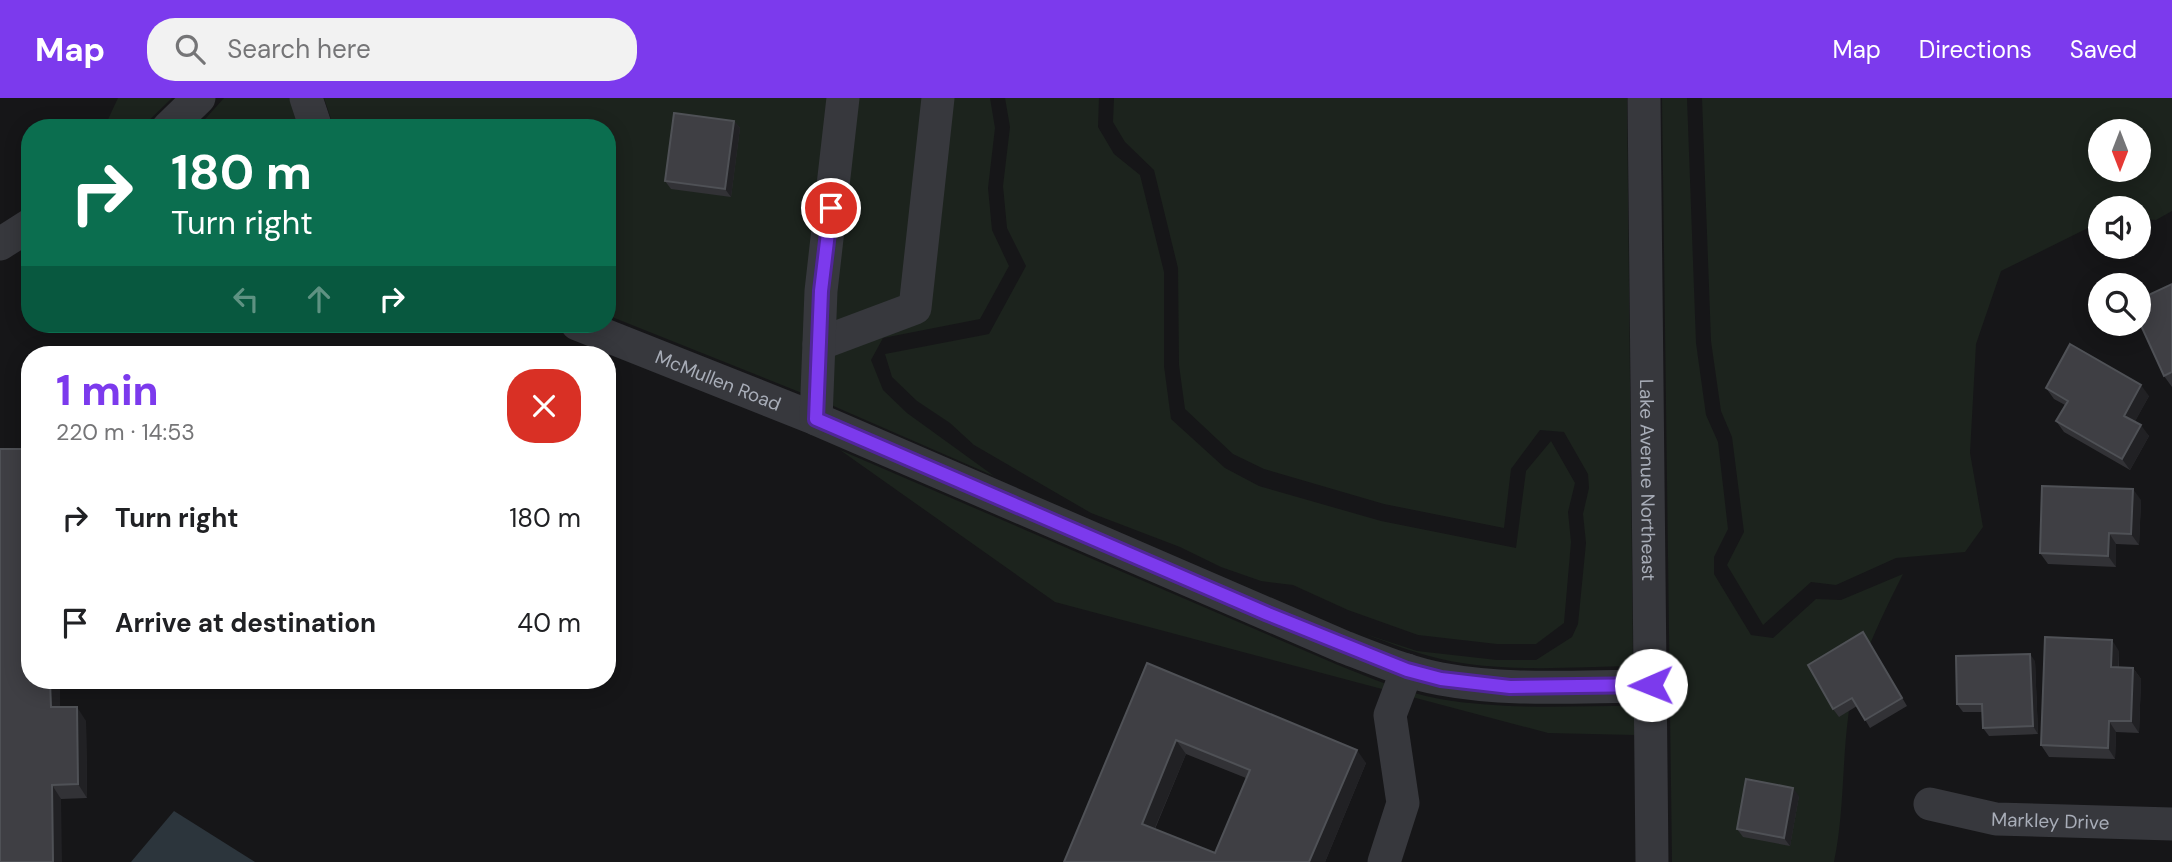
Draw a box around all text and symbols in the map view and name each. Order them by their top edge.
search box [147,18,637,81]
text: Map [35,28,105,71]
icon: search [171,30,209,68]
text: Search here [227,32,371,66]
text: Map [1833,34,1881,65]
text: Directions [1919,34,2032,65]
text: Saved [2070,34,2137,65]
north arrow [2088,119,2151,182]
map controls [2088,119,2151,336]
text: 180 m [171,140,312,204]
icon: right [56,147,147,238]
pin [801,178,861,238]
icon: arrive [812,189,850,227]
button: sound [2088,196,2151,259]
text: Turn right [171,202,313,244]
button: search [2088,273,2151,336]
icon: left [227,280,265,318]
icon: ahead [300,280,338,318]
icon: right [373,280,411,318]
street label: McMullen Road [652,344,785,417]
text: 1 min [56,363,159,418]
button: close [507,369,581,443]
street label: Lake Avenue Northeast [1634,379,1661,581]
text: 220 m · 14:53 [56,417,195,447]
icon: right [56,499,94,537]
text: Turn right [115,501,239,535]
text: 180 m [509,501,581,535]
icon: arrive [56,604,94,642]
text: Arrive at destination [115,606,376,640]
text: 40 m [517,606,581,640]
position arrow [1614,648,1688,722]
street label: Markley Drive [1991,807,2110,835]

